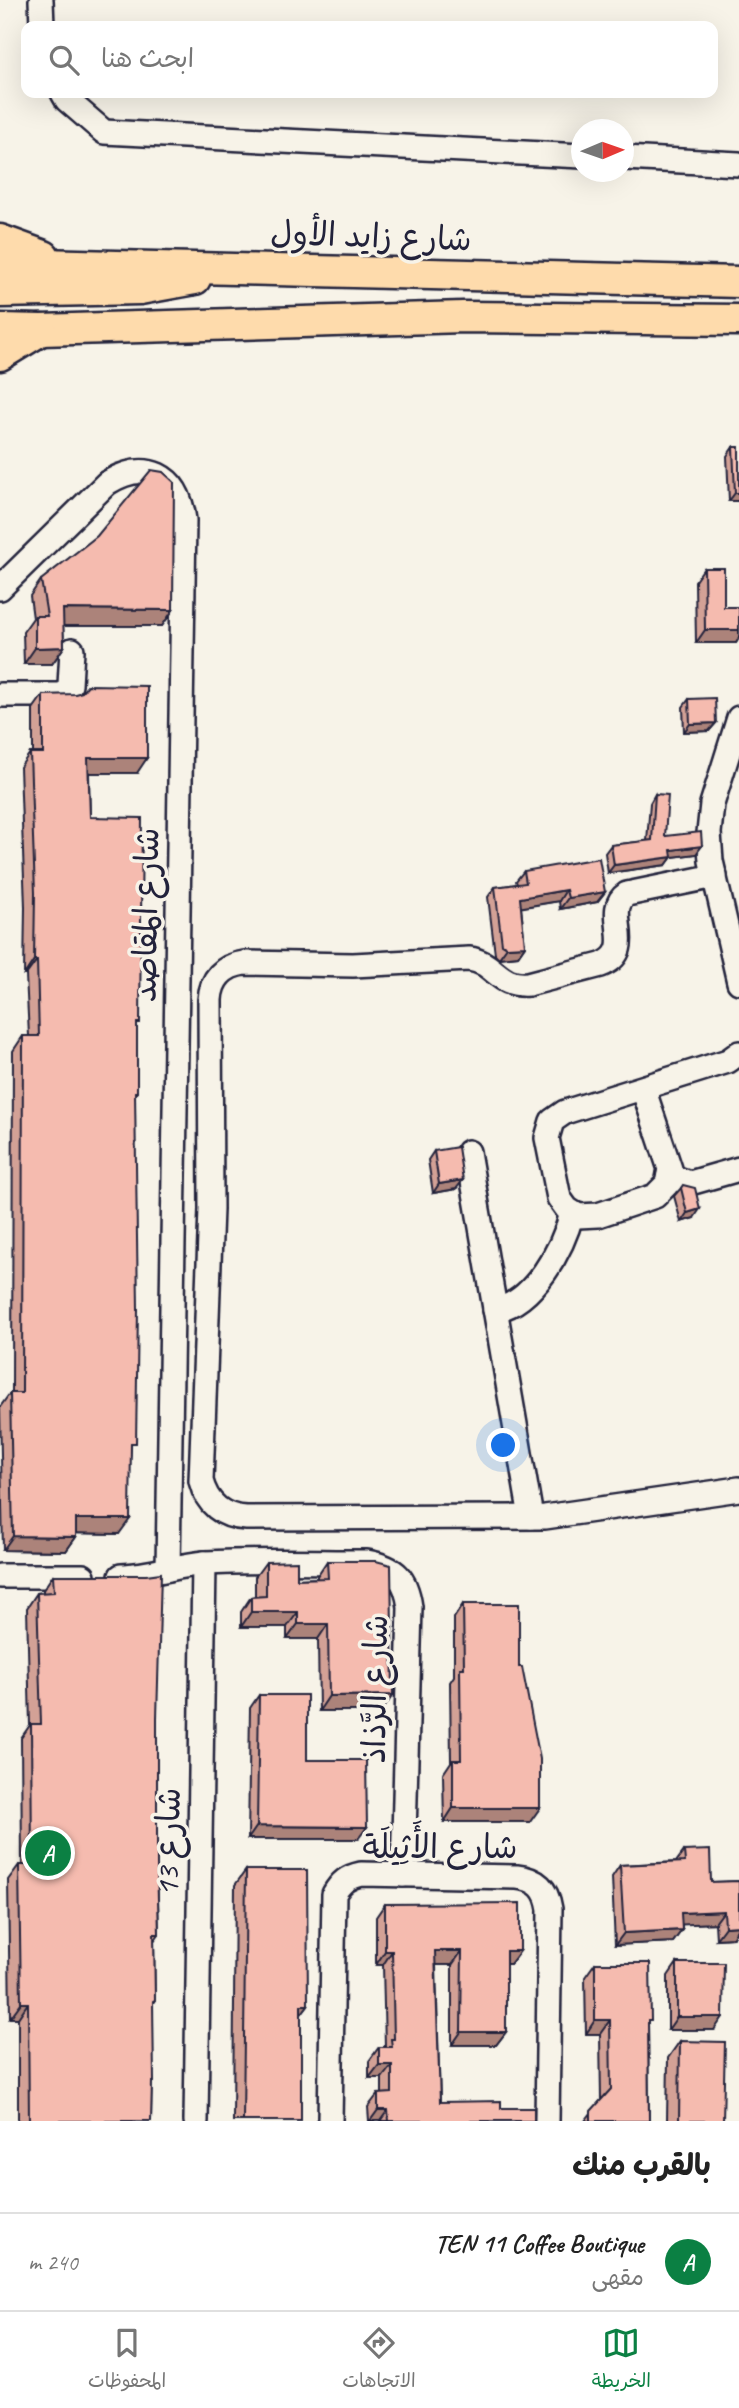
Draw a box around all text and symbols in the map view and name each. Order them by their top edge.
search box [21,21,718,98]
icon: search [45,41,83,79]
text: ابحث هنا [101,42,194,75]
north arrow [571,119,634,182]
street label: شارع زايد الأول [270,210,472,262]
street label: شارع المقاصد [123,827,171,1003]
your location [486,1428,520,1462]
street label: شارع الرَّذاذ [353,1614,399,1764]
street label: شارع 13 [146,1787,192,1897]
street label: شارع الأَثِيلَة [363,1820,517,1870]
pin: A [25,1827,71,1879]
text: بالقرب منك [572,2146,711,2184]
text: TEN 11 Coffee Boutique [435,2227,644,2260]
text: 240 m [28,2248,78,2277]
text: A [682,2248,694,2277]
text: مقهى [591,2263,644,2292]
tab: المحفوظات [88,2324,166,2397]
tab: الاتجاهات [342,2324,416,2397]
tab: الخريطة [592,2324,651,2397]

